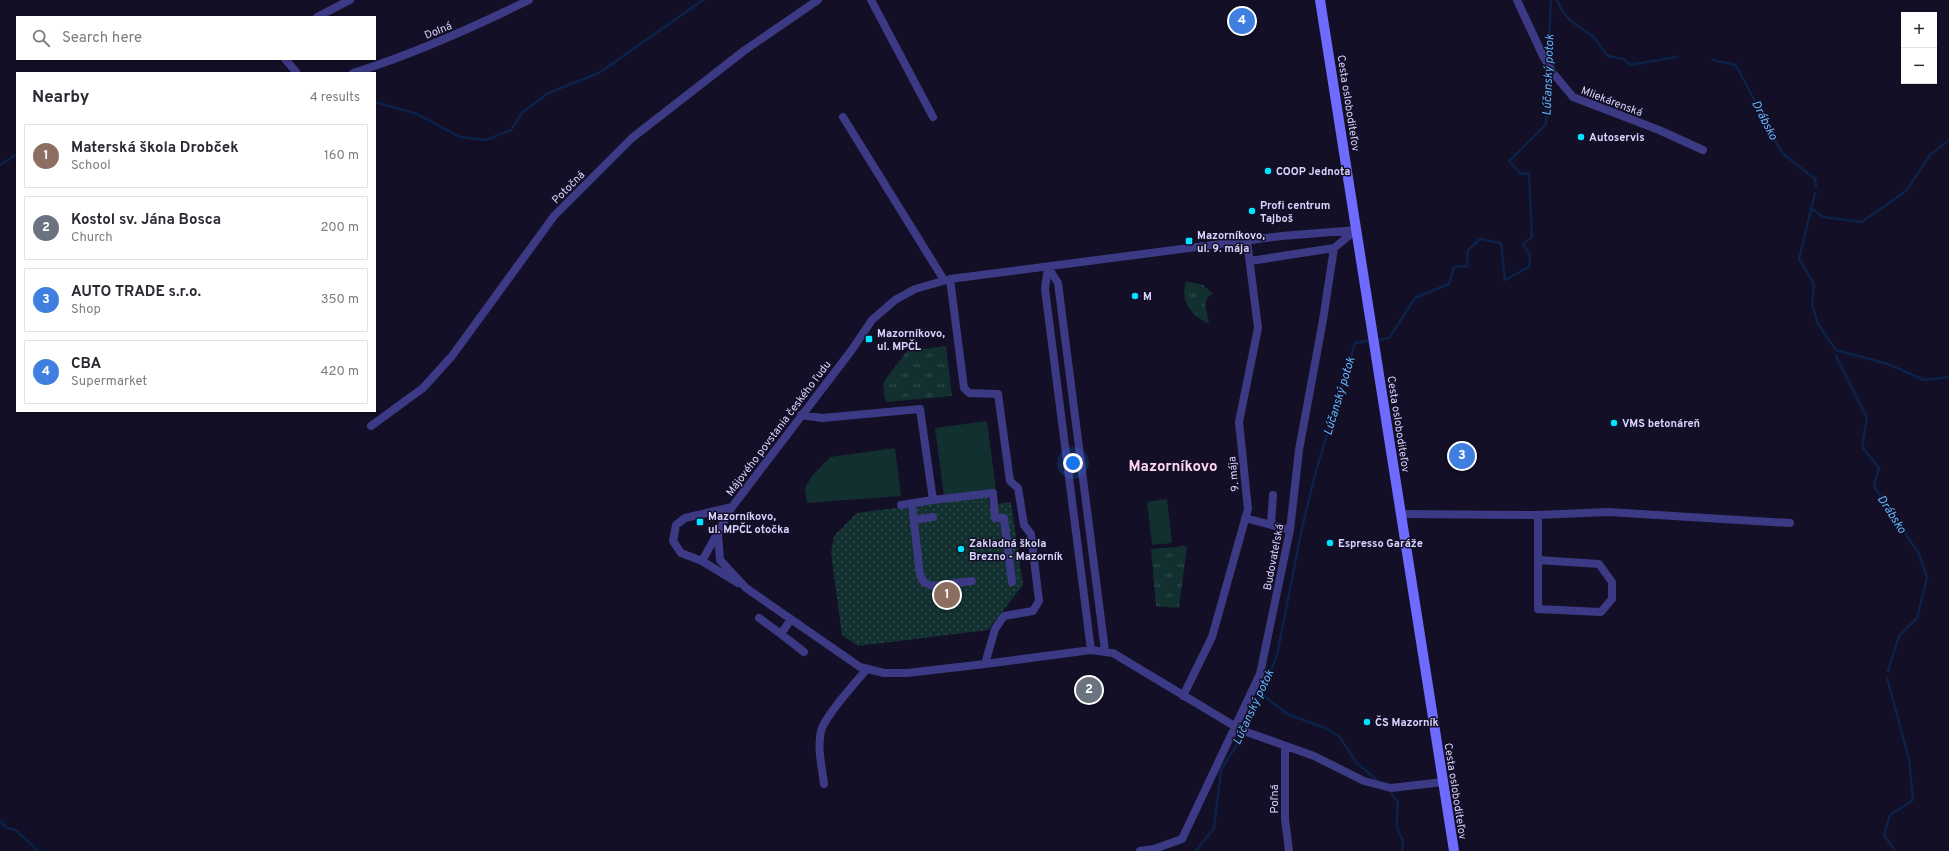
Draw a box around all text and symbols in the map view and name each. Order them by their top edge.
pin: 4 [1229,6,1255,36]
map controls [1901,12,1937,84]
button: + [1901,12,1937,48]
search box [16,16,376,60]
street label: Dolná [423,19,454,43]
icon: search [30,27,52,49]
text: Search here [62,29,142,48]
water label: Lúčanský potok [1540,33,1558,116]
button: − [1901,48,1937,84]
street label: Cesta osloboditeľov [1333,54,1363,153]
street label: Mliekárenská [1579,84,1645,120]
text: Nearby [32,87,89,109]
text: 4 results [310,90,360,106]
water label: Drábsko [1747,98,1781,144]
place label: Autoservis [1589,131,1645,145]
marker: Autoservis [1576,132,1586,142]
text: Materská škola Drobček [71,139,239,158]
text: 1 [43,148,49,164]
text: 160 m [324,148,359,164]
text: School [71,158,111,174]
place label: COOP Jednota [1276,165,1350,179]
marker: COOP Jednota [1263,166,1273,176]
street label: Potočná [549,168,588,207]
place label: Profi centrum Tajboš [1260,199,1330,226]
marker: Profi centrum Tajboš [1247,206,1257,216]
text: Kostol sv. Jána Bosca [71,211,221,230]
text: 2 [42,220,50,236]
text: 200 m [320,220,359,236]
place label: Mazorníkovo, ul. 9. mája [1197,229,1265,256]
text: Church [71,230,113,246]
marker: Mazorníkovo, ul. 9. mája [1184,236,1194,246]
text: AUTO TRADE s.r.o. [71,283,201,302]
place label: M [1143,290,1152,304]
marker: M [1130,291,1140,301]
text: 3 [42,292,50,308]
text: 350 m [321,292,359,308]
text: Shop [71,302,101,318]
place label: Mazorníkovo, ul. MPČL [877,327,945,354]
marker: Mazorníkovo, ul. MPČL [864,334,874,344]
water label: Lúčanský potok [1320,354,1360,437]
text: CBA [71,355,101,374]
street label: Májového povstania českého ľudu [723,358,834,499]
text: 4 [42,364,50,380]
text: 420 m [321,364,359,380]
text: Supermarket [71,374,147,390]
street label: Cesta osloboditeľov [1383,375,1413,474]
place label: VMS betonáreň [1622,417,1700,431]
marker: VMS betonáreň [1609,418,1619,428]
pin: 3 [1449,441,1475,471]
your location [1063,453,1083,473]
street label: 9. mája [1225,455,1243,492]
district label: Mazorníkovo [1128,458,1218,477]
water label: Drábsko [1873,492,1910,537]
place label: Mazorníkovo, ul. MPČĽ otočka [708,510,789,537]
marker: Mazorníkovo, ul. MPČĽ otočka [695,517,705,527]
street label: Budovateľská [1261,523,1287,592]
place label: Zakladná škola Brezno - Mazorník [969,537,1063,564]
place label: Espresso Garáže [1338,537,1423,551]
marker: Espresso Garáže [1325,538,1335,548]
marker: Zakladná škola Brezno - Mazorník [956,544,966,554]
pin: 1 [934,580,960,610]
water label: Lúčanský potok [1230,666,1279,748]
pin: 2 [1076,675,1102,705]
place label: ČS Mazorník [1375,715,1439,730]
marker: ČS Mazorník [1362,717,1372,727]
street label: Cesta osloboditeľov [1440,742,1470,841]
street label: Poľná [1268,784,1282,814]

